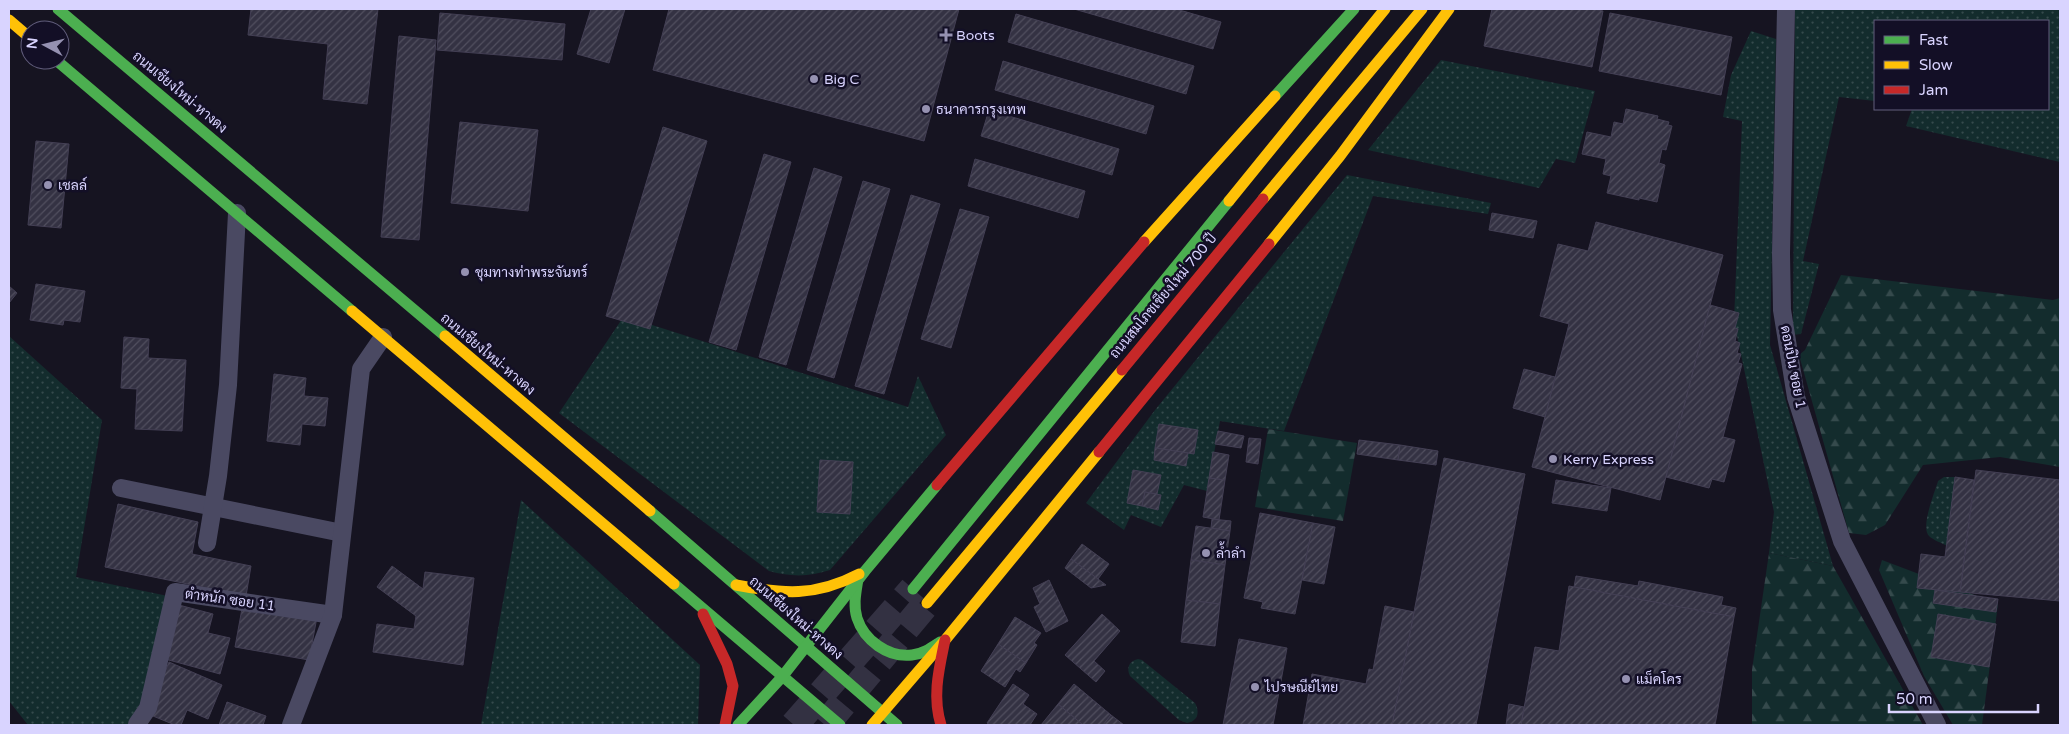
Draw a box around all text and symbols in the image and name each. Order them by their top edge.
north arrow [20,20,70,70]
legend [1874,20,2049,110]
place label: Boots [956,27,995,44]
marker: Boots [940,29,952,41]
text: Fast [1919,31,1949,49]
text: N [23,37,42,50]
street label: ถนนเชียงใหม่-หางดง [129,47,231,137]
text: Slow [1919,56,1953,74]
place label: Big C [824,71,860,88]
marker: Big C [808,73,820,85]
text: Jam [1919,81,1948,99]
place label: ธนาคารกรุงเทพ [936,101,1026,119]
marker: ธนาคารกรุงเทพ [920,103,932,115]
place label: เชลล์ [58,176,87,194]
marker: เชลล์ [42,179,54,191]
street label: ถนนสมโภชเชียงใหม่ 700 ปี [1105,229,1220,362]
place label: ชุมทางท่าพระจันทร์ [475,263,588,282]
marker: ชุมทางท่าพระจันทร์ [459,266,471,278]
street label: ถนนเชียงใหม่-หางดง [437,309,539,399]
street label: ดอนปิน ซอย 1 [1777,324,1809,410]
place label: Kerry Express [1563,451,1654,468]
marker: Kerry Express [1547,453,1559,465]
place label: ล้ำลำ [1216,541,1246,562]
marker: ล้ำลำ [1200,547,1212,559]
street label: ถนนเชียงใหม่-หางดง [746,572,847,663]
street label: ตำหนัก ซอย 11 [184,585,276,615]
place label: แม็คโคร [1636,670,1682,688]
marker: แม็คโคร [1620,673,1632,685]
place label: ไปรษณีย์ไทย [1264,678,1338,696]
marker: ไปรษณีย์ไทย [1249,681,1261,693]
scale bar [1889,682,2038,714]
text: 50 m [1896,690,1933,708]

